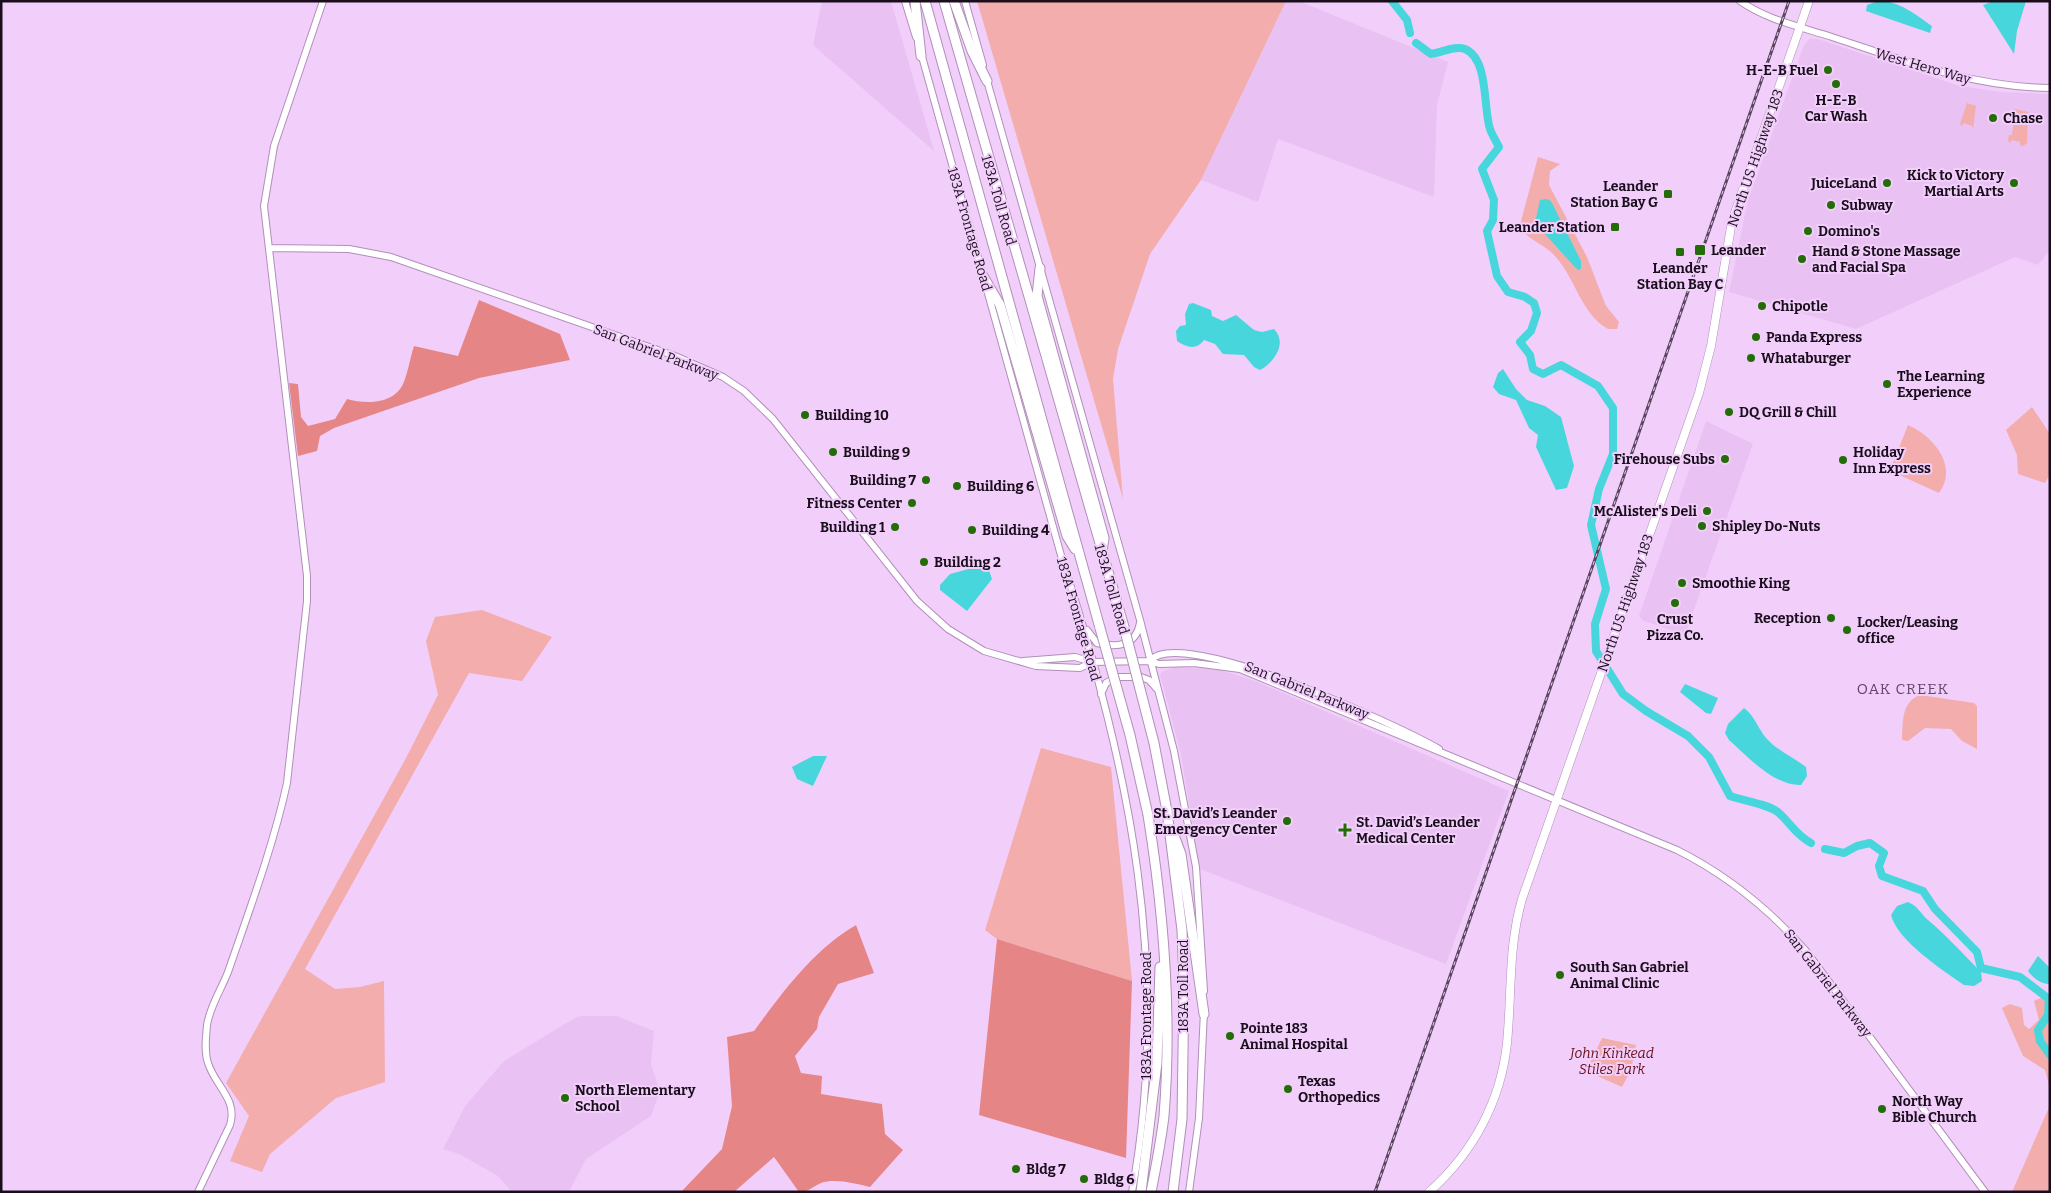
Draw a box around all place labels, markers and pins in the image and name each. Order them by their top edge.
place label: H-E-B Fuel [1746,62,1819,79]
marker: H-E-B Fuel [1822,64,1834,76]
marker: H-E-B Car Wash [1830,78,1842,90]
place label: H-E-B Car Wash [1805,92,1867,125]
place label: Chase [2003,110,2043,127]
marker: Chase [1987,112,1999,124]
place label: Kick to Victory Martial Arts [1907,167,2004,200]
place label: JuiceLand [1810,175,1878,192]
marker: JuiceLand [1881,177,1893,189]
marker: Kick to Victory Martial Arts [2008,177,2020,189]
place label: Leander Station Bay G [1570,178,1658,211]
marker: Leander Station Bay G [1662,188,1674,200]
place label: Subway [1841,197,1893,214]
marker: Subway [1825,199,1837,211]
place label: Leander Station [1499,219,1605,236]
marker: Leander Station [1609,221,1621,233]
place label: Domino's [1818,223,1880,240]
marker: Domino's [1802,225,1814,237]
place label: Leander [1711,242,1766,259]
marker: Leander [1693,243,1707,257]
place label: Hand & Stone Massage and Facial Spa [1812,243,1961,276]
marker: Leander Station Bay C [1674,246,1686,258]
marker: Hand & Stone Massage and Facial Spa [1796,253,1808,265]
place label: Leander Station Bay C [1637,260,1723,293]
place label: Chipotle [1772,298,1828,315]
marker: Chipotle [1756,300,1768,312]
place label: Panda Express [1766,329,1862,346]
marker: Panda Express [1750,331,1762,343]
place label: Whataburger [1761,350,1851,367]
marker: Whataburger [1745,352,1757,364]
place label: The Learning Experience [1897,368,1985,401]
marker: The Learning Experience [1881,378,1893,390]
place label: DQ Grill & Chill [1739,404,1837,421]
marker: DQ Grill & Chill [1723,406,1735,418]
place label: Building 10 [815,407,889,424]
marker: Building 10 [799,409,811,421]
place label: Building 9 [843,444,910,461]
place label: Holiday Inn Express [1853,444,1931,477]
marker: Building 9 [827,446,839,458]
place label: Firehouse Subs [1614,451,1715,468]
marker: Firehouse Subs [1719,453,1731,465]
marker: Holiday Inn Express [1837,454,1849,466]
place label: Building 7 [849,472,916,489]
marker: Building 7 [920,474,932,486]
place label: Building 6 [967,478,1034,495]
marker: Building 6 [951,480,963,492]
place label: Fitness Center [806,495,902,512]
marker: Fitness Center [906,497,918,509]
place label: McAlister's Deli [1594,503,1698,520]
marker: McAlister's Deli [1701,505,1713,517]
place label: Shipley Do-Nuts [1712,518,1821,535]
place label: Building 1 [820,519,885,536]
marker: Shipley Do-Nuts [1696,520,1708,532]
marker: Building 1 [889,521,901,533]
place label: Building 4 [982,522,1050,539]
marker: Building 4 [966,524,978,536]
place label: Building 2 [934,554,1001,571]
marker: Building 2 [918,556,930,568]
place label: Smoothie King [1692,575,1790,592]
marker: Smoothie King [1676,577,1688,589]
marker: Crust Pizza Co. [1669,597,1681,609]
place label: Reception [1754,610,1821,627]
place label: Crust Pizza Co. [1646,611,1704,644]
marker: Reception [1825,612,1837,624]
place label: Locker/Leasing office [1857,614,1958,647]
marker: Locker/Leasing office [1841,624,1853,636]
place label: St. David’s Leander Emergency Center [1153,805,1277,838]
place label: St. David’s Leander Medical Center [1356,814,1480,847]
marker: St. David’s Leander Emergency Center [1281,815,1293,827]
marker: St. David’s Leander Medical Center [1338,823,1352,837]
place label: South San Gabriel Animal Clinic [1570,959,1689,992]
marker: South San Gabriel Animal Clinic [1554,969,1566,981]
place label: Pointe 183 Animal Hospital [1240,1020,1348,1053]
marker: Pointe 183 Animal Hospital [1224,1030,1236,1042]
place label: Texas Orthopedics [1298,1073,1380,1106]
place label: North Elementary School [575,1082,696,1115]
marker: Texas Orthopedics [1282,1083,1294,1095]
marker: North Elementary School [559,1092,571,1104]
place label: North Way Bible Church [1892,1093,1977,1126]
marker: North Way Bible Church [1876,1103,1888,1115]
place label: Bldg 7 [1026,1161,1066,1178]
marker: Bldg 7 [1010,1163,1022,1175]
place label: Bldg 6 [1094,1171,1135,1188]
marker: Bldg 6 [1078,1173,1090,1185]

